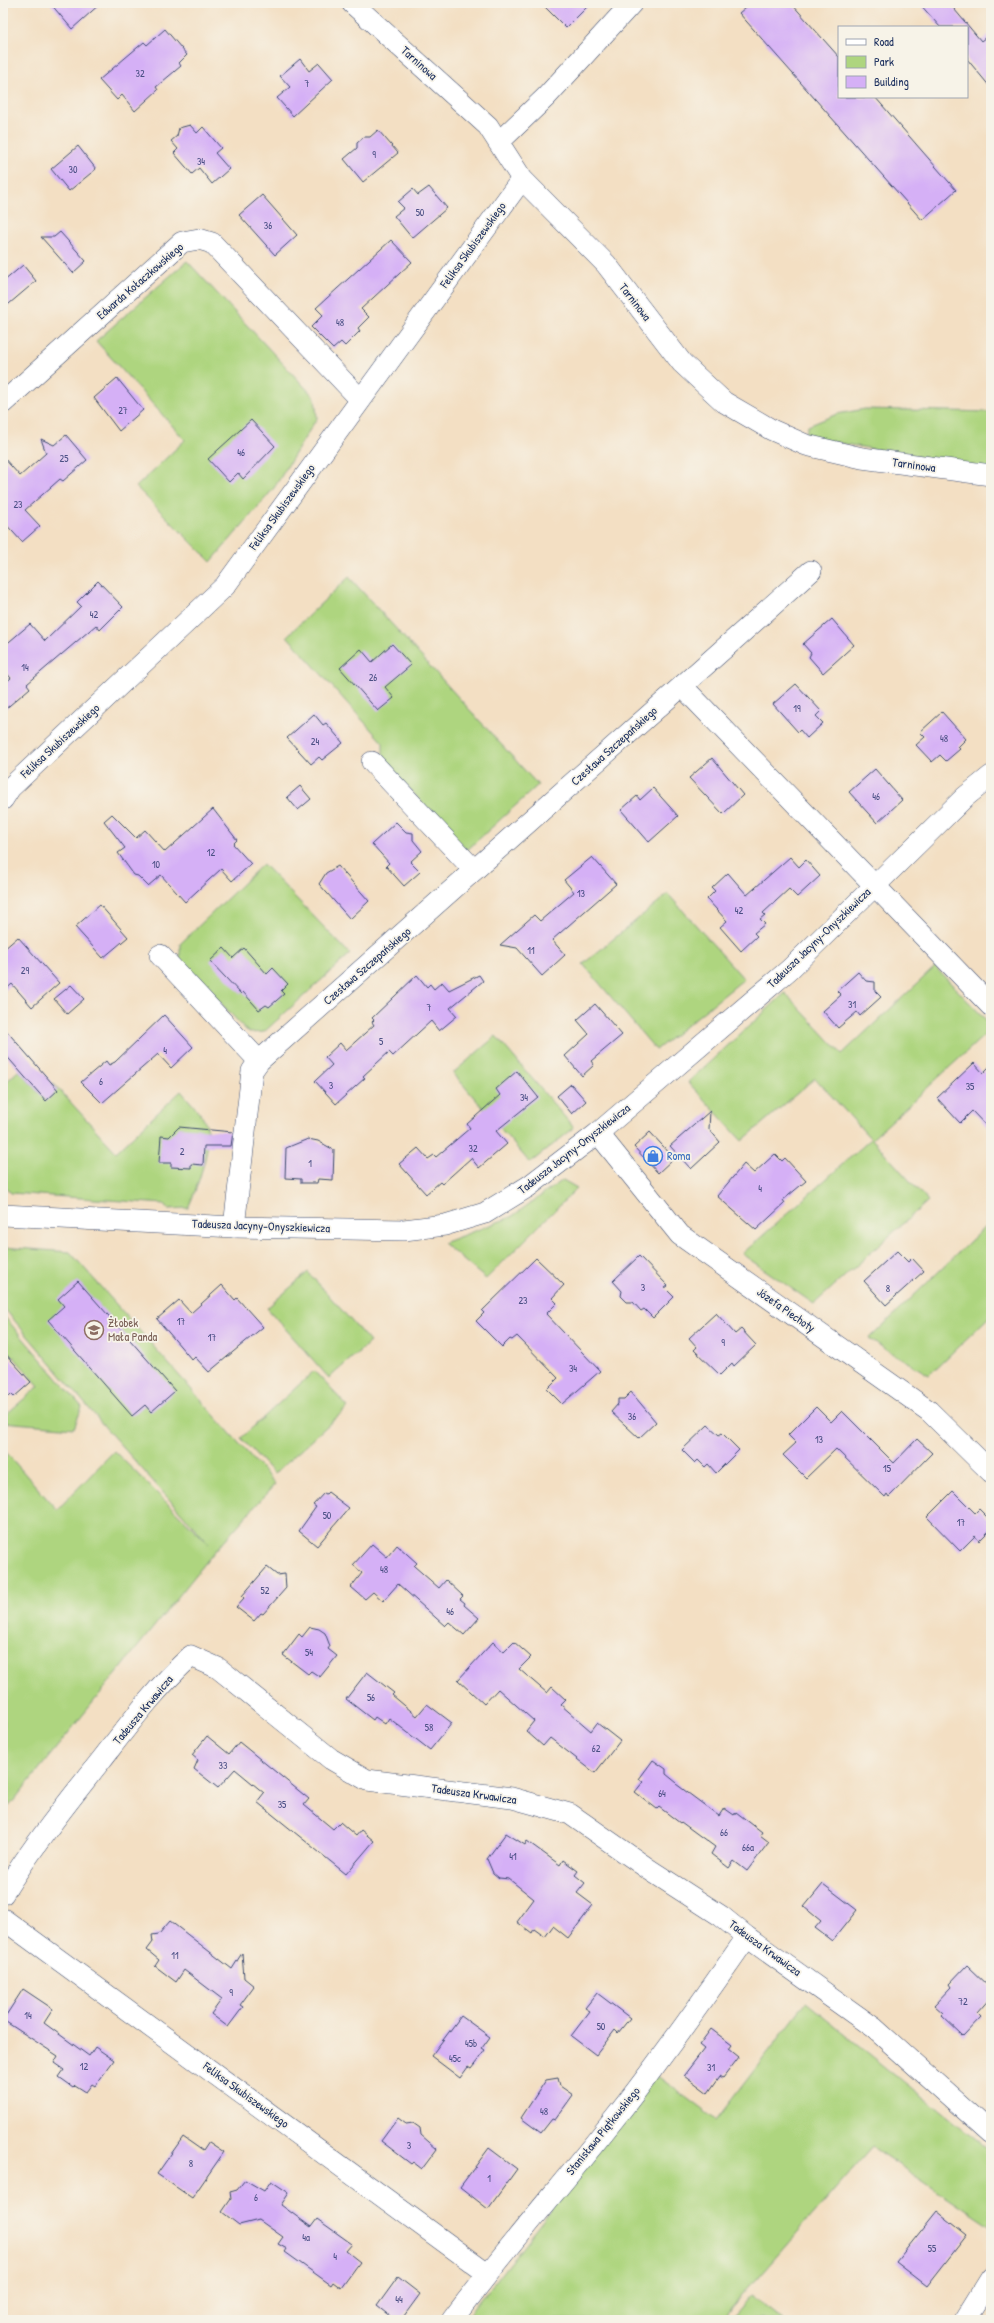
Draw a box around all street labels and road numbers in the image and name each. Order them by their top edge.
street label: Tarninowa [397,42,441,84]
street label: Feliksa Skubiszewskiego [435,198,510,292]
street label: Edwarda Kołaczkowskiego [93,238,187,323]
street label: Tarninowa [615,279,656,324]
street label: Tarninowa [891,453,937,476]
street label: Feliksa Skubiszewskiego [244,460,319,554]
street label: Feliksa Skubiszewskiego [16,699,103,782]
street label: Czesława Szczepańskiego [567,702,661,789]
street label: Tadeusza Jacyny-Onyszkiewicza [763,883,874,992]
street label: Czesława Szczepańskiego [319,923,414,1008]
street label: Tadeusza Jacyny-Onyszkiewicza [514,1099,634,1198]
street label: Tadeusza Jacyny-Onyszkiewicza [192,1215,331,1236]
street label: Józefa Piechoty [754,1283,819,1336]
street label: Tadeusza Krwawicza [109,1671,177,1748]
street label: Tadeusza Krwawicza [430,1779,518,1808]
street label: Tadeusza Krwawicza [726,1916,805,1980]
street label: Feliksa Skubiszewskiego [199,2057,293,2132]
street label: Stanisława Piątkowskiego [562,2083,644,2178]

